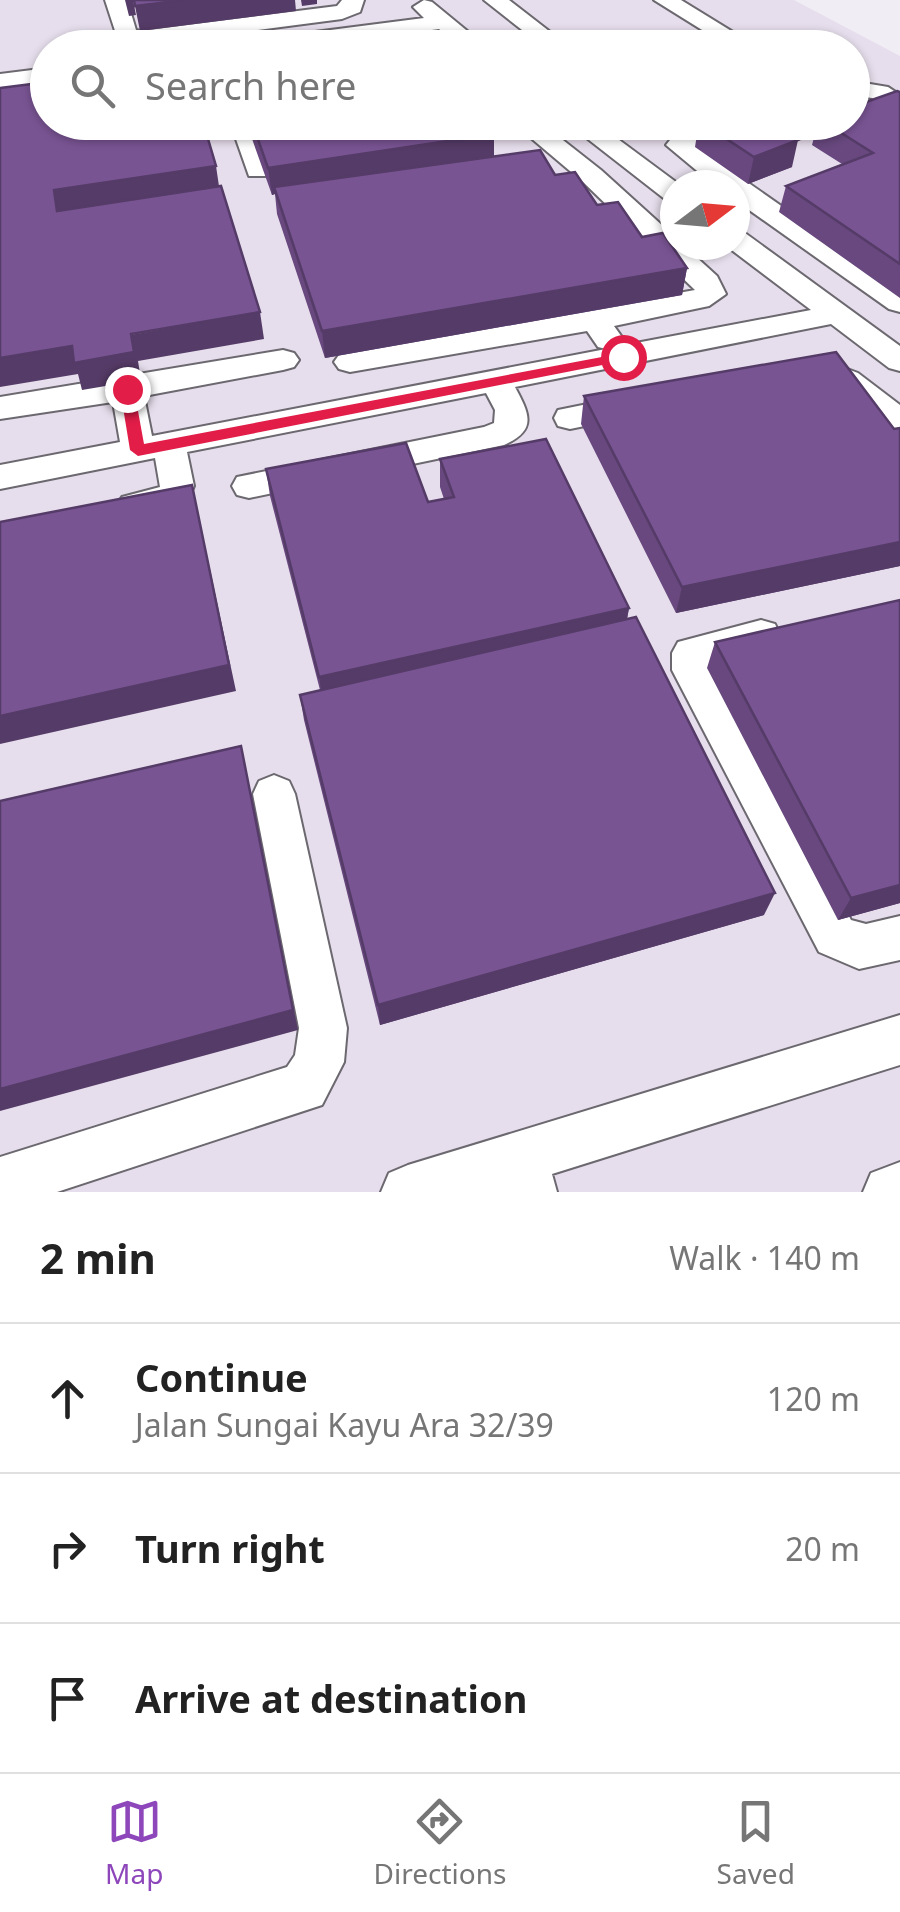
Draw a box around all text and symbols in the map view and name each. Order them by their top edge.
search box [30,30,870,140]
icon: search [65,58,120,113]
text: Search here [145,59,356,111]
north arrow [660,170,750,260]
route start [601,335,647,381]
route end [105,367,151,413]
text: 2 min [40,1229,156,1286]
text: Walk · 140 m [669,1236,860,1279]
text: Continue [135,1351,308,1403]
icon: ahead [40,1371,95,1426]
text: 120 m [767,1377,860,1420]
text: Jalan Sungai Kayu Ara 32/39 [135,1403,554,1446]
icon: right [40,1521,95,1576]
text: Turn right [135,1522,325,1574]
text: 20 m [785,1527,860,1570]
icon: arrive [40,1671,95,1726]
text: Arrive at destination [135,1672,527,1724]
tab: Map [105,1794,163,1892]
tab: Directions [374,1794,506,1892]
tab: Saved [717,1794,795,1892]

